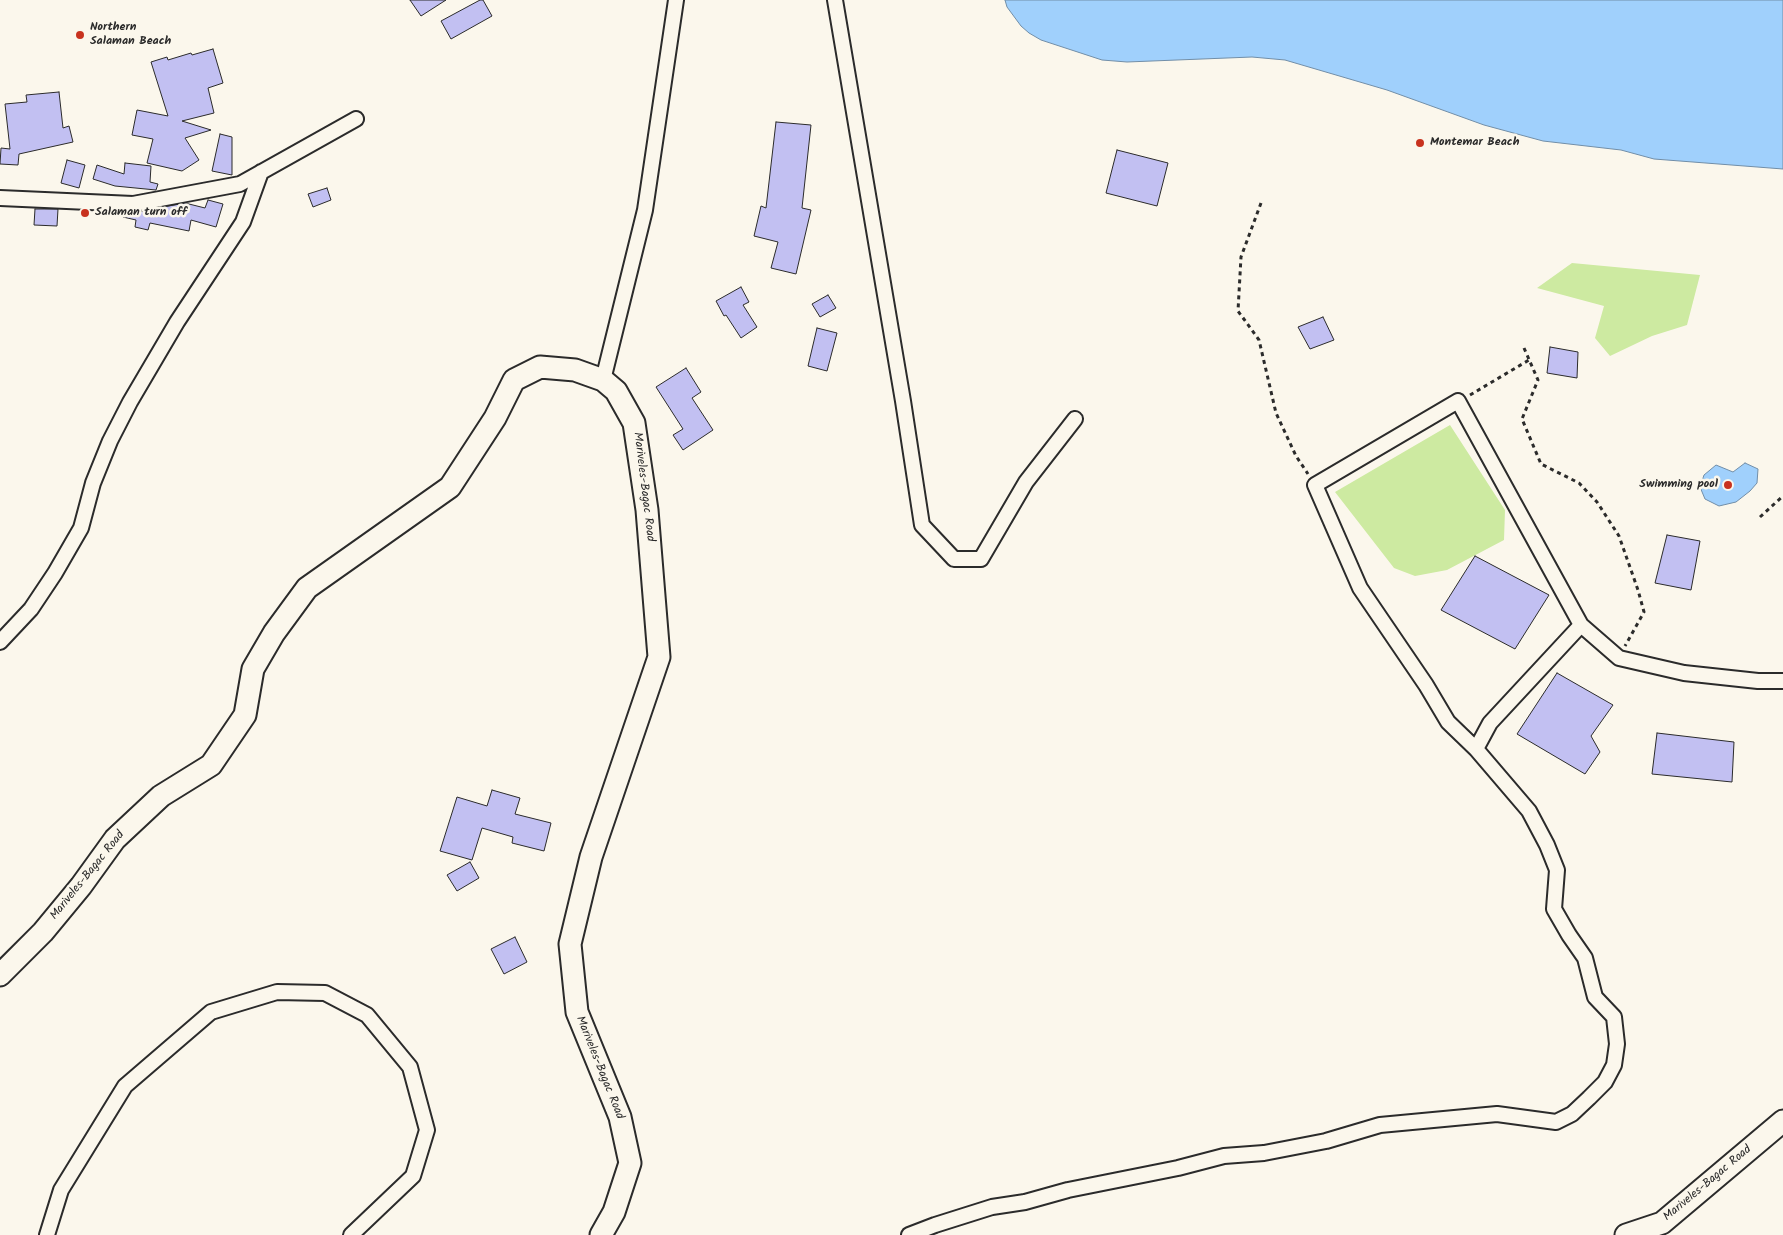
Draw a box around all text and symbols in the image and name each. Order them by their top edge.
place label: Northern Salaman Beach [90,21,171,49]
marker: Northern Salaman Beach [74,29,86,41]
place label: Montemar Beach [1430,136,1519,150]
marker: Montemar Beach [1414,137,1426,149]
place label: Salaman turn off [95,206,187,220]
marker: Salaman turn off [79,207,91,219]
street label: Mariveles-Bagac Road [629,431,657,543]
place label: Swimming pool [1639,478,1718,492]
marker: Swimming pool [1722,479,1734,491]
street label: Mariveles-Bagac Road [48,829,128,923]
street label: Mariveles-Bagac Road [572,1014,626,1122]
street label: Mariveles-Bagac Road [1661,1143,1755,1225]

